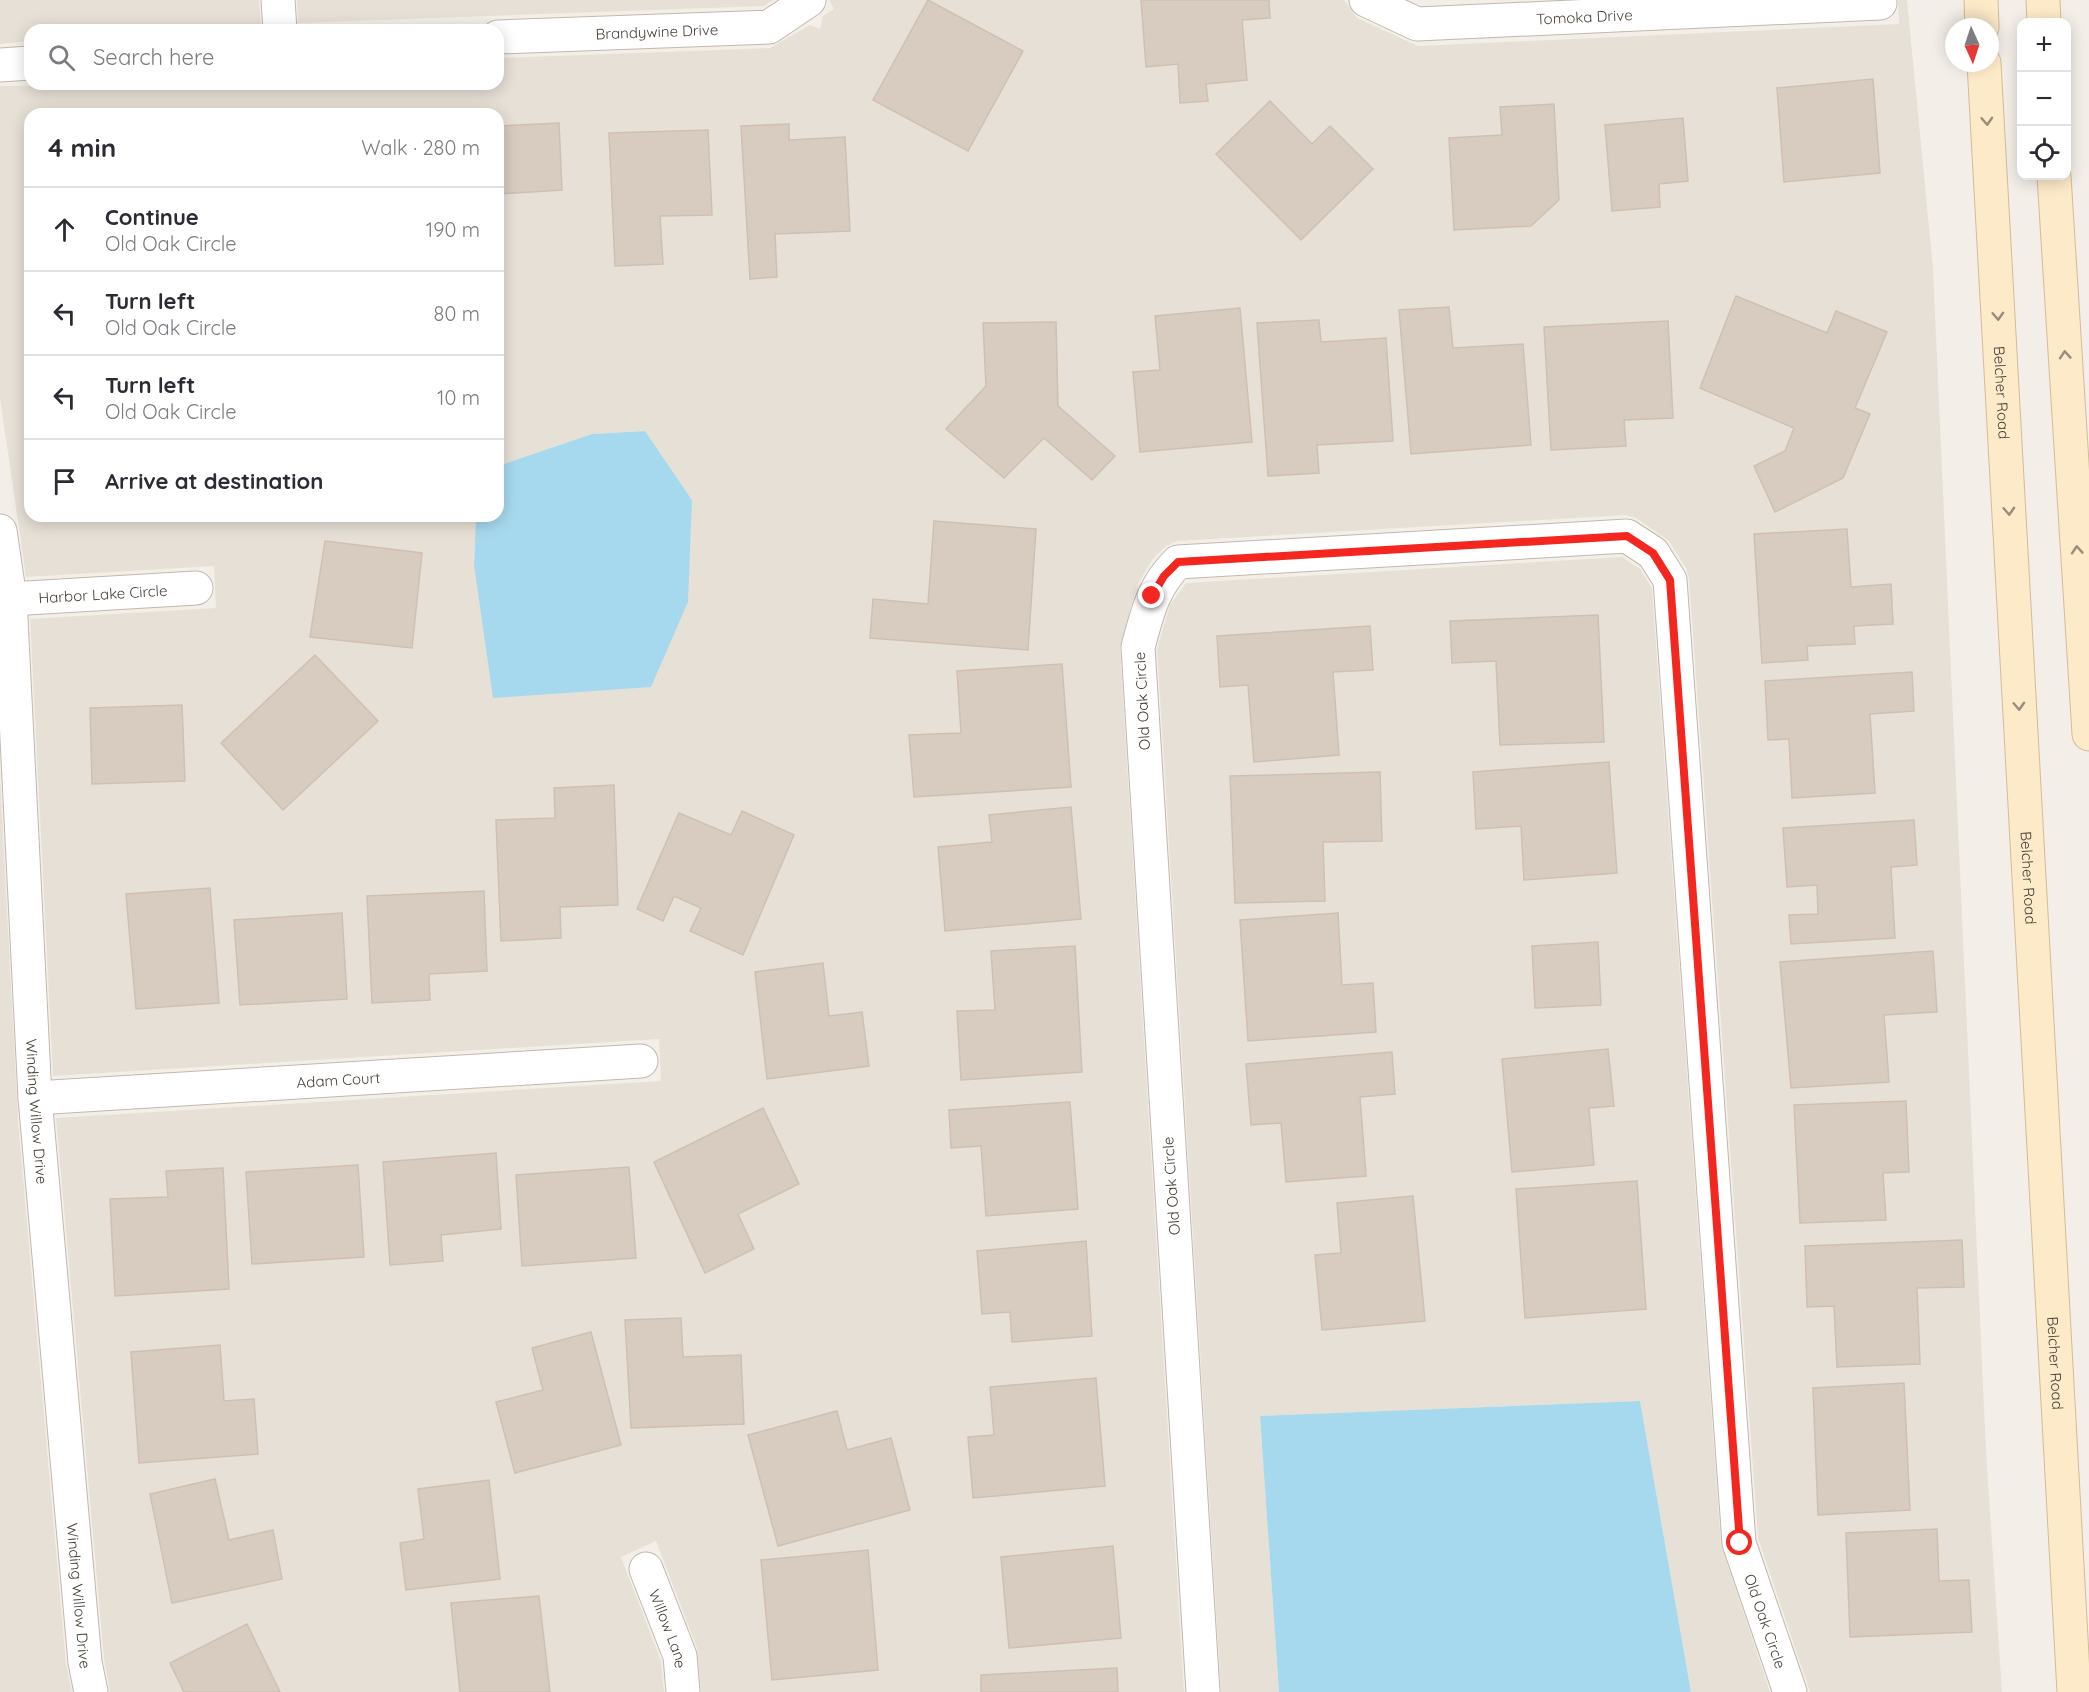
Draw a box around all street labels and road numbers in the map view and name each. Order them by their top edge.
street label: Tomoka Drive [1536,5,1633,28]
street label: Brandywine Drive [595,19,719,43]
street label: Belcher Road [1990,345,2014,440]
street label: Harbor Lake Circle [38,580,168,607]
street label: Old Oak Circle [1130,651,1154,751]
street label: Belcher Road [2017,831,2041,925]
street label: Winding Willow Drive [23,1038,52,1185]
street label: Adam Court [296,1067,381,1092]
street label: Old Oak Circle [1158,1136,1184,1236]
street label: Belcher Road [2044,1316,2068,1410]
street label: Winding Willow Drive [63,1522,96,1670]
street label: Old Oak Circle [1741,1571,1791,1671]
street label: Willow Lane [645,1586,690,1669]

